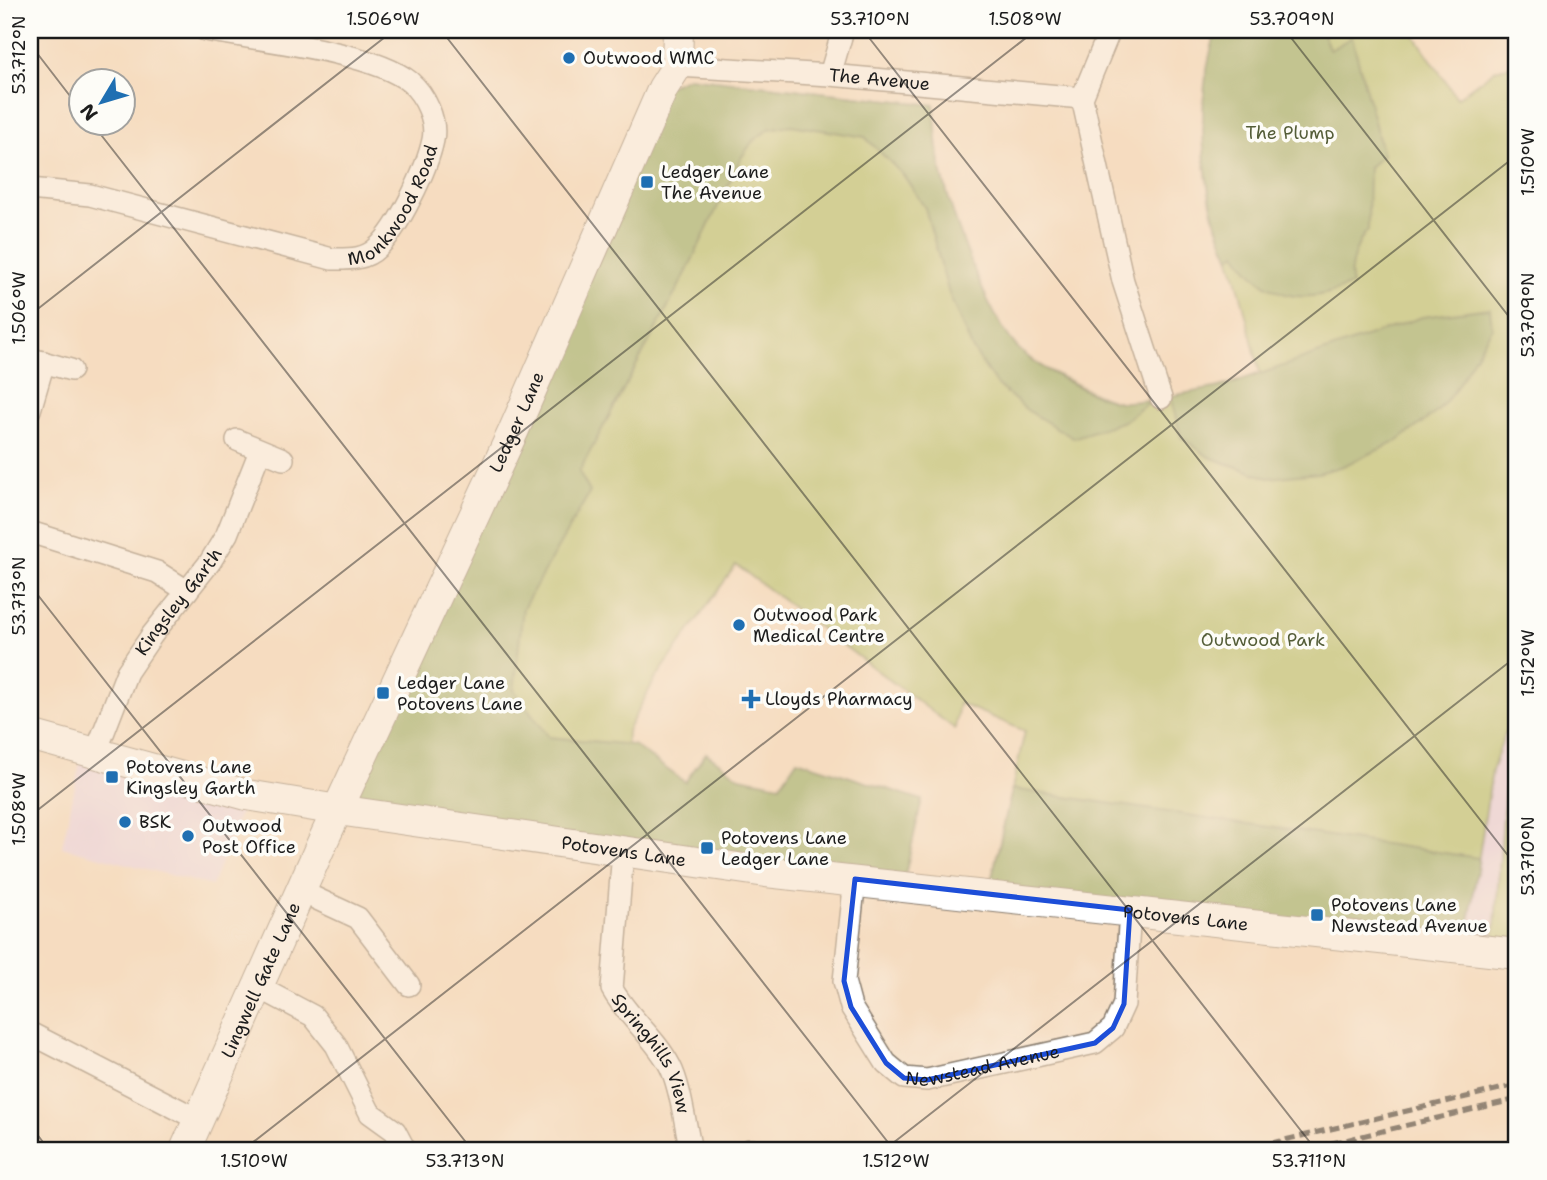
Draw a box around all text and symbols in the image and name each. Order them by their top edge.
text: 1.506°W [346,7,420,31]
text: 53.710°N [830,7,910,31]
text: 1.508°W [988,7,1062,31]
text: 53.709°N [1249,7,1335,31]
text: 53.712°N [7,15,31,95]
place label: Outwood WMC [583,46,714,70]
marker: Outwood WMC [561,50,577,66]
street label: The Avenue [828,63,931,96]
north arrow [66,66,136,136]
text: N [75,99,103,126]
park label: The Plump [1245,121,1335,145]
text: 1.510°W [1516,128,1540,196]
street label: Monkwood Road [346,142,443,271]
place label: Ledger Lane The Avenue [661,160,769,205]
marker: Ledger Lane The Avenue [639,174,655,190]
text: 1.506°W [7,271,31,345]
text: 53.709°N [1516,272,1540,358]
street label: Ledger Lane [484,368,550,477]
street label: Kingsley Garth [130,544,228,660]
text: 53.713°N [7,556,31,636]
place label: Outwood Park Medical Centre [753,603,885,648]
marker: Outwood Park Medical Centre [731,617,747,633]
park label: Outwood Park [1201,628,1325,652]
text: 1.512°W [1516,629,1540,697]
place label: Ledger Lane Potovens Lane [397,671,523,716]
marker: Ledger Lane Potovens Lane [375,685,391,701]
place label: Lloyds Pharmacy [765,687,913,711]
marker: Lloyds Pharmacy [743,691,759,707]
place label: Potovens Lane Kingsley Garth [126,755,256,800]
marker: Potovens Lane Kingsley Garth [104,769,120,785]
text: 1.508°W [7,772,31,846]
place label: BSK [139,810,172,834]
marker: BSK [117,814,133,830]
place label: Outwood Post Office [202,814,296,859]
text: 53.710°N [1516,816,1540,896]
place label: Potovens Lane Ledger Lane [721,826,847,871]
marker: Outwood Post Office [180,828,196,844]
street label: Potovens Lane [560,830,688,872]
marker: Potovens Lane Ledger Lane [699,840,715,856]
place label: Potovens Lane Newstead Avenue [1331,893,1488,938]
street label: Lingwell Gate Lane [215,898,306,1062]
street label: Potovens Lane [1122,899,1250,937]
marker: Potovens Lane Newstead Avenue [1309,907,1325,923]
street label: Springhills View [606,989,695,1116]
street label: Newstead Avenue [905,1039,1062,1092]
text: 1.510°W [220,1149,288,1173]
text: 53.713°N [425,1149,505,1173]
text: 1.512°W [862,1149,930,1173]
text: 53.711°N [1272,1149,1346,1173]

